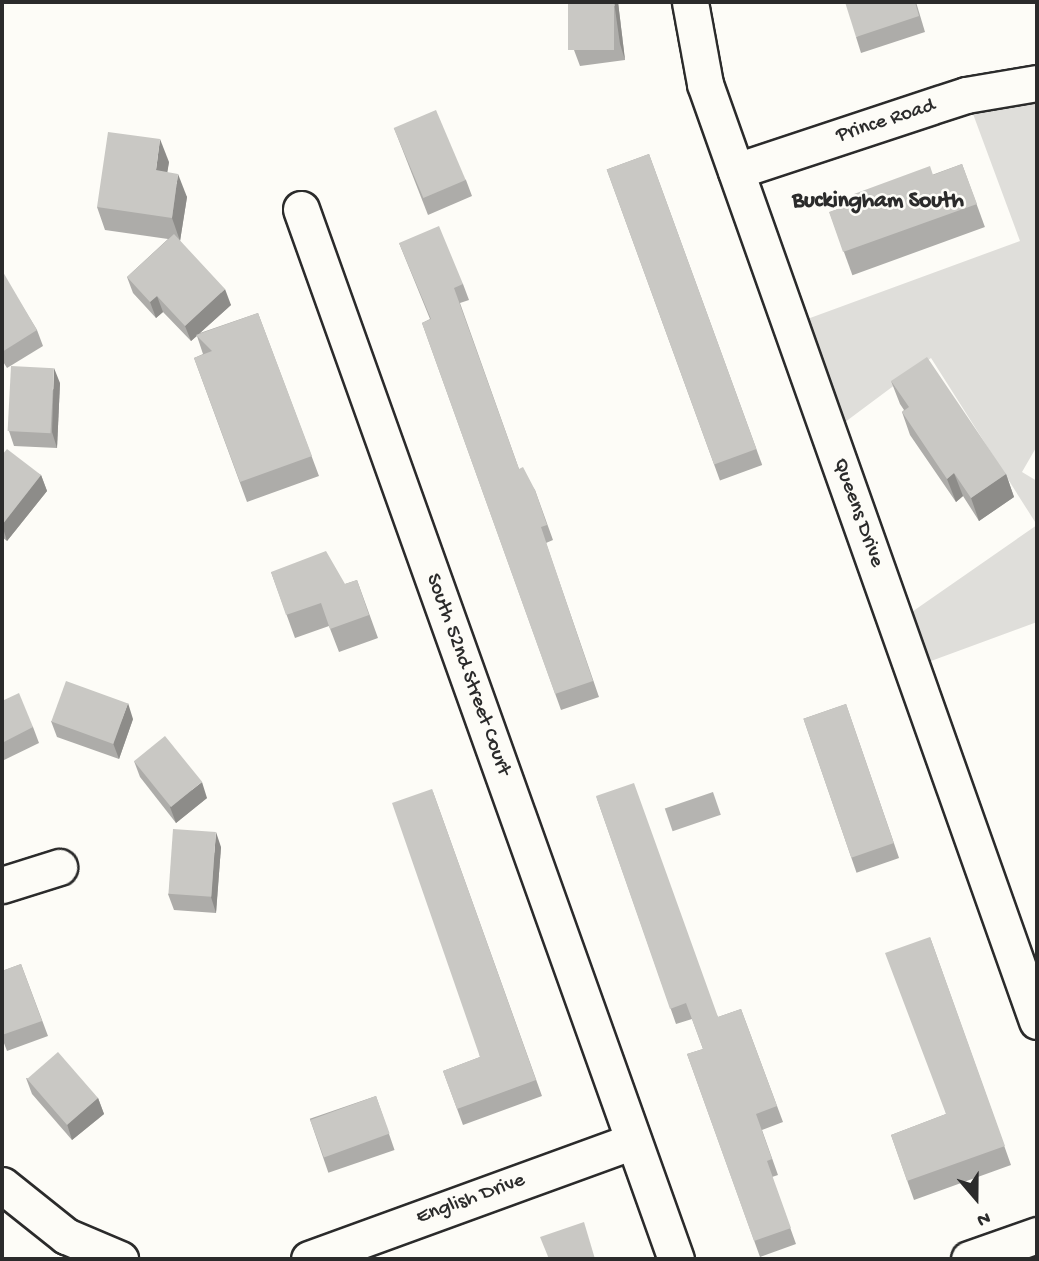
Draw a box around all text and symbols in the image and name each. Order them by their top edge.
street label: Prince Road [833,94,939,150]
district label: Buckingham South [792,188,964,216]
street label: Queens Drive [826,455,888,571]
street label: South 52nd Street Court [419,571,515,779]
north arrow [941,1163,1011,1233]
street label: English Drive [413,1169,529,1231]
text: N [974,1205,993,1231]

